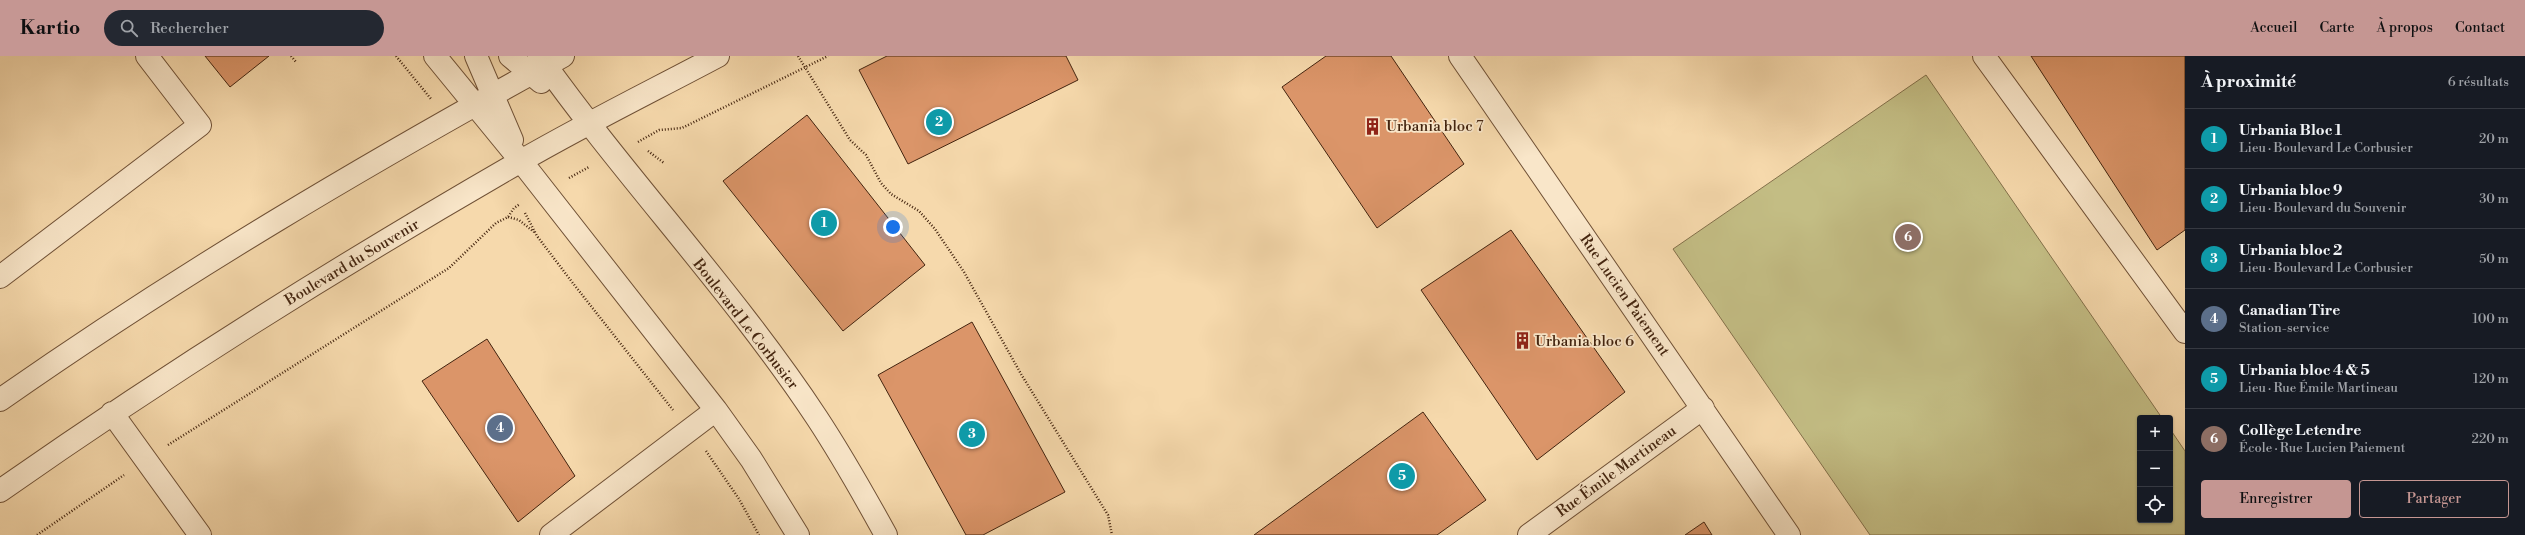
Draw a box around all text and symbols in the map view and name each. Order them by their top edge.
search box [104,10,384,46]
text: Kartio [20,16,80,40]
icon: search [118,17,140,39]
text: Rechercher [150,19,229,38]
text: Accueil [2250,19,2297,37]
text: Carte [2319,19,2354,37]
text: À propos [2376,19,2433,37]
text: Contact [2455,19,2505,37]
text: À proximité [2201,71,2296,93]
text: 6 résultats [2448,74,2509,90]
pin: 2 [926,107,952,137]
building icon: Urbania bloc 7 [1363,116,1383,136]
place label: Urbania bloc 7 [1386,117,1484,136]
text: Urbania Bloc 1 [2239,121,2342,140]
text: 1 [2211,131,2217,147]
text: 20 m [2479,131,2509,147]
text: Lieu · Boulevard Le Corbusier [2239,140,2413,156]
text: Urbania bloc 9 [2239,181,2343,200]
text: 2 [2210,191,2218,207]
text: 30 m [2479,191,2509,207]
text: Lieu · Boulevard du Souvenir [2239,200,2406,216]
pin: 1 [811,208,837,238]
street label: Boulevard du Souvenir [281,215,423,311]
your location [883,217,903,237]
pin: 6 [1895,222,1921,252]
street label: Rue Lucien Paiement [1575,231,1674,361]
text: Urbania bloc 2 [2239,241,2342,260]
text: 3 [2210,251,2218,267]
text: 50 m [2479,251,2509,267]
street label: Boulevard Le Corbusier [688,254,803,394]
text: Lieu · Boulevard Le Corbusier [2239,260,2413,276]
text: Canadian Tire [2239,301,2340,320]
text: 4 [2210,311,2218,327]
text: 100 m [2473,311,2509,327]
text: Station-service [2239,320,2329,336]
building icon: Urbania bloc 6 [1512,331,1532,351]
place label: Urbania bloc 6 [1535,332,1634,351]
text: Urbania bloc 4 & 5 [2239,361,2370,380]
text: 5 [2210,371,2218,387]
text: 120 m [2473,371,2509,387]
text: Lieu · Rue Émile Martineau [2239,380,2398,396]
pin: 4 [487,413,513,443]
map controls [2137,415,2173,523]
button: + [2137,415,2173,451]
pin: 3 [959,419,985,449]
street label: Rue Émile Martineau [1552,420,1680,521]
text: Collège Letendre [2239,421,2361,440]
text: 6 [2210,431,2218,447]
text: 220 m [2471,431,2509,447]
text: École · Rue Lucien Paiement [2239,440,2405,456]
button: − [2137,451,2173,487]
pin: 5 [1389,461,1415,491]
button: Enregistrer [2201,480,2351,518]
button: Partager [2359,480,2509,518]
button: locate [2137,487,2173,523]

